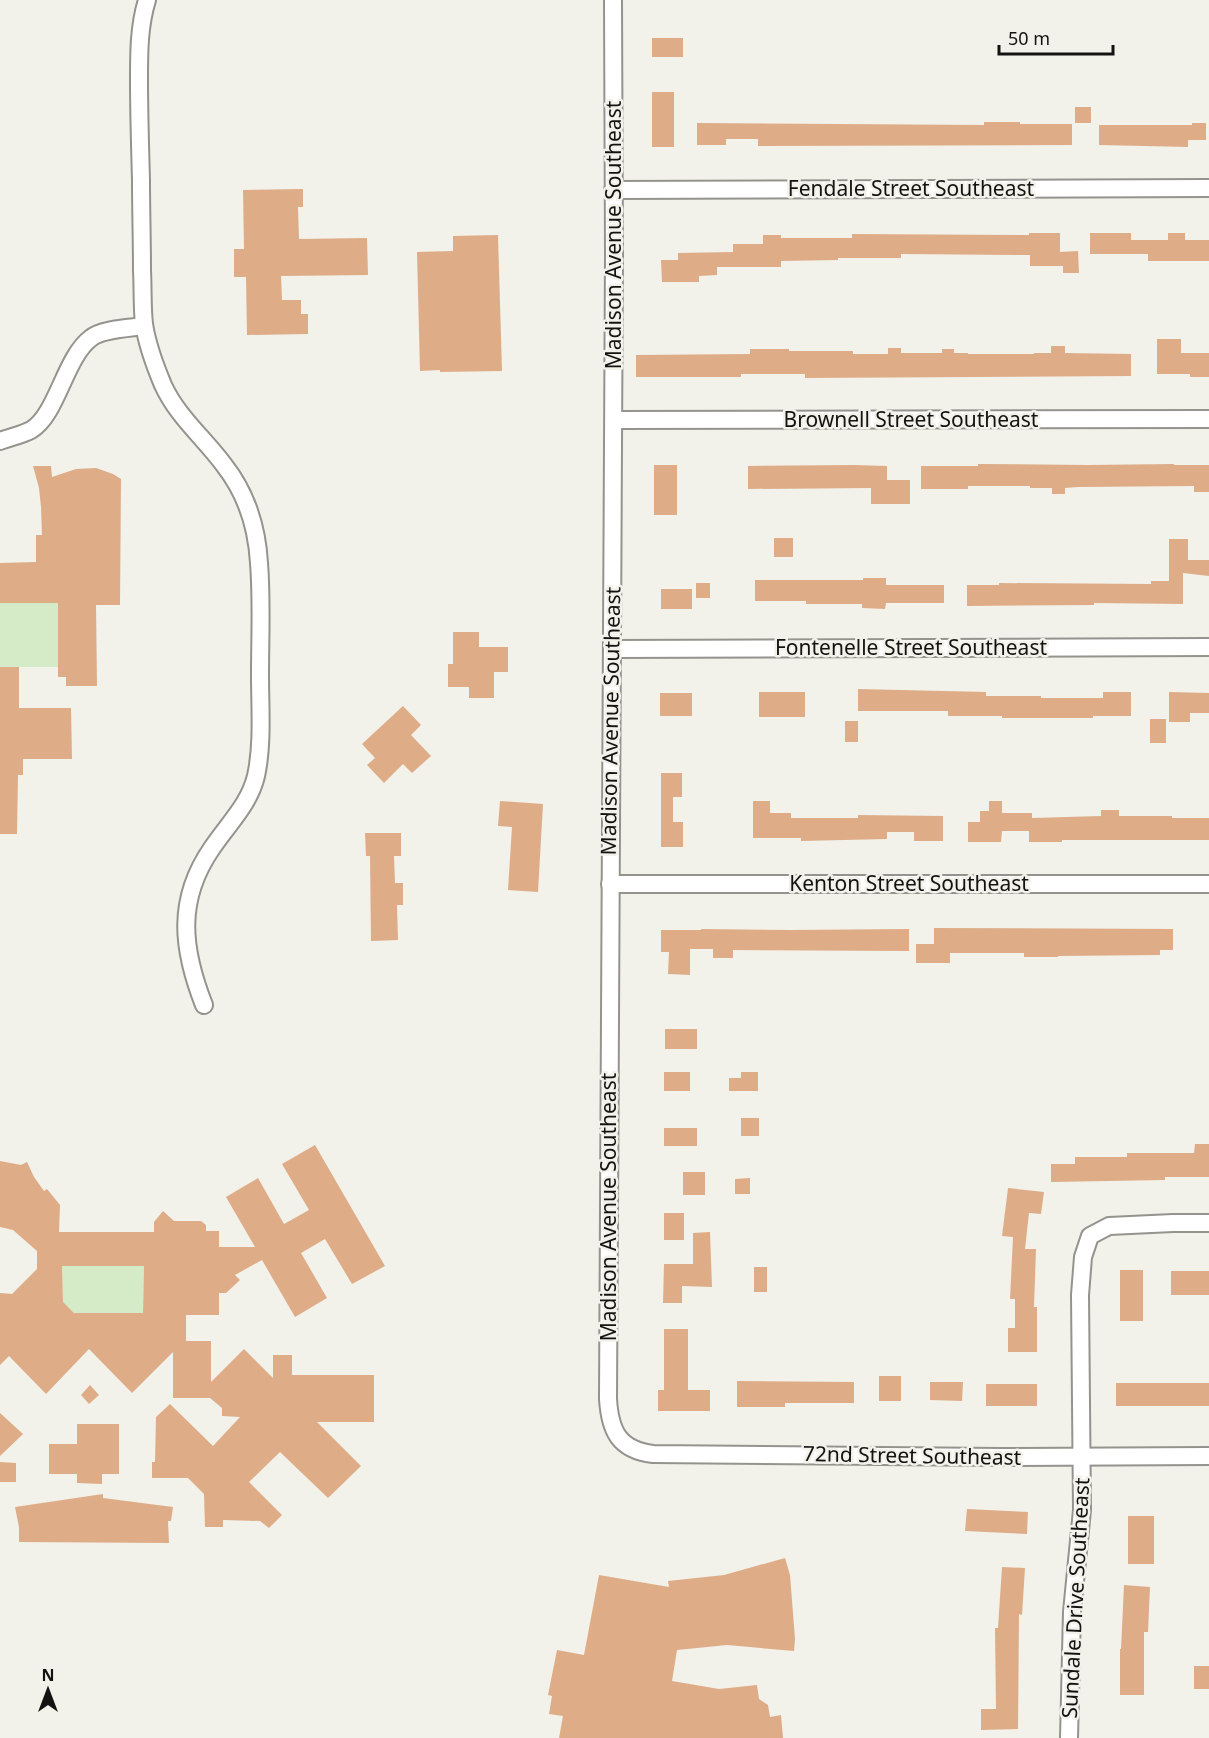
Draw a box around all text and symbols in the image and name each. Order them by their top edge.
scale bar [999,18,1113,56]
text: 50 m [1008,26,1050,50]
street label: Madison Avenue Southeast [599,100,627,369]
street label: Fendale Street Southeast [788,174,1035,202]
street label: Brownell Street Southeast [784,405,1039,433]
street label: Madison Avenue Southeast [594,586,626,856]
street label: Fontenelle Street Southeast [775,633,1047,661]
street label: Kenton Street Southeast [789,869,1029,897]
street label: Madison Avenue Southeast [594,1072,622,1341]
street label: 72nd Street Southeast [803,1439,1022,1471]
street label: Sundale Drive Southeast [1055,1476,1095,1719]
north arrow [18,1660,78,1720]
text: N [41,1664,55,1686]

